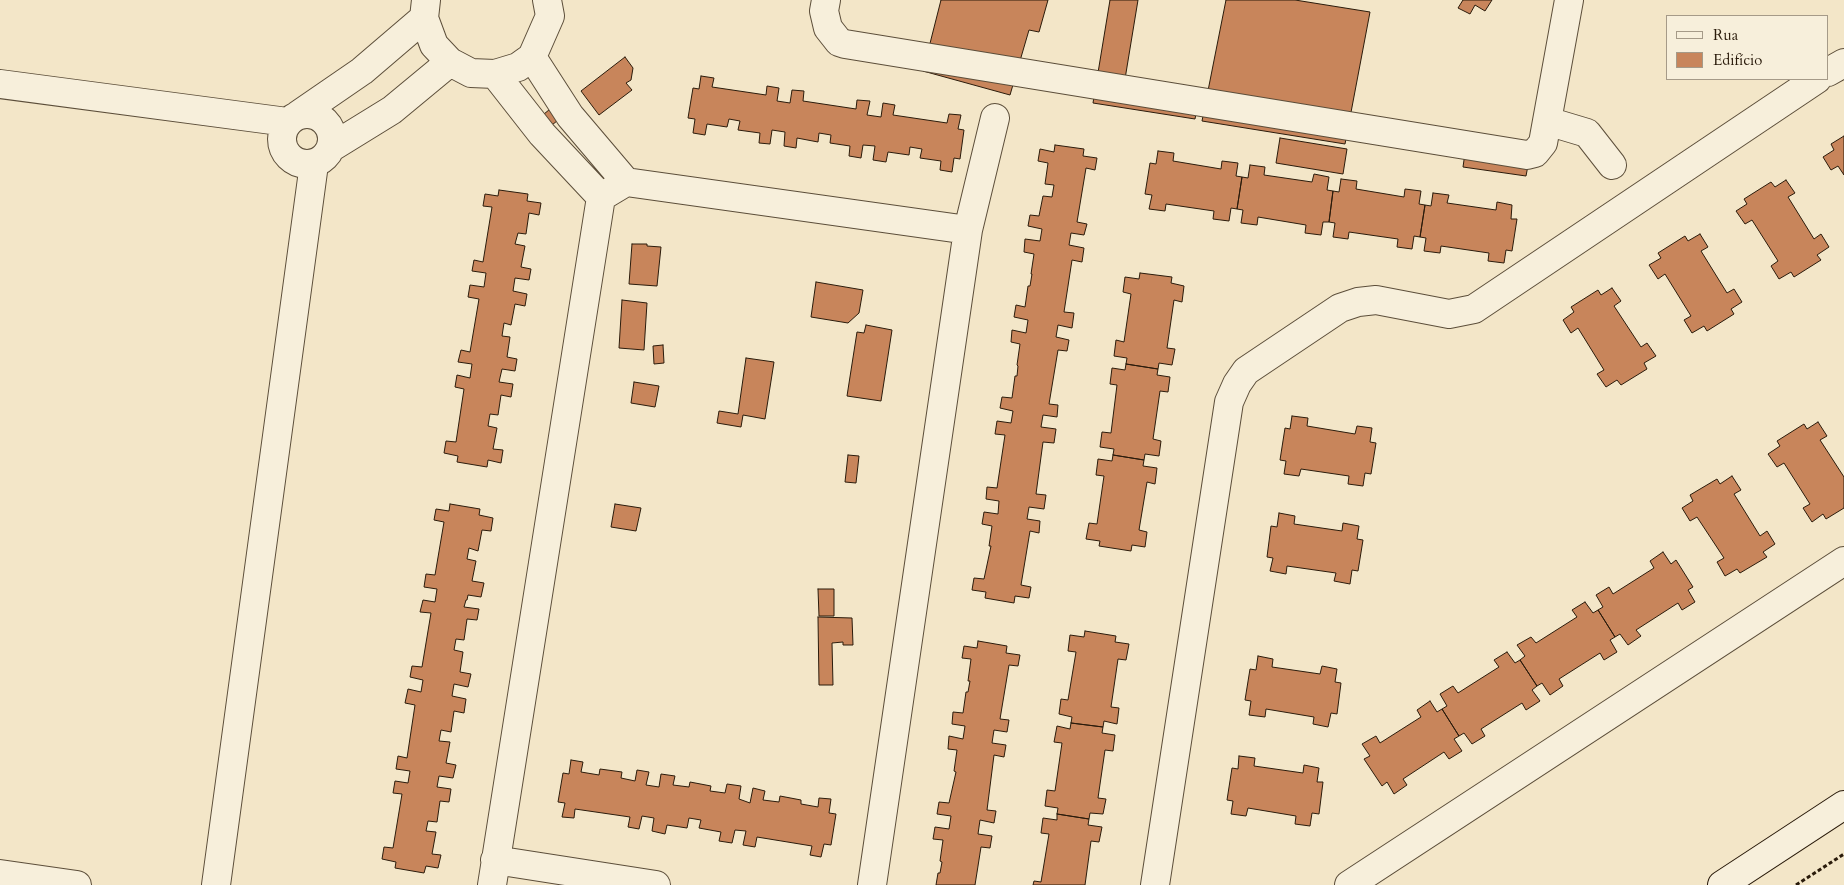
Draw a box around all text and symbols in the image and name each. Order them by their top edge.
legend [1666,15,1829,80]
text: Rua [1713,25,1738,45]
text: Edifício [1713,50,1762,70]

